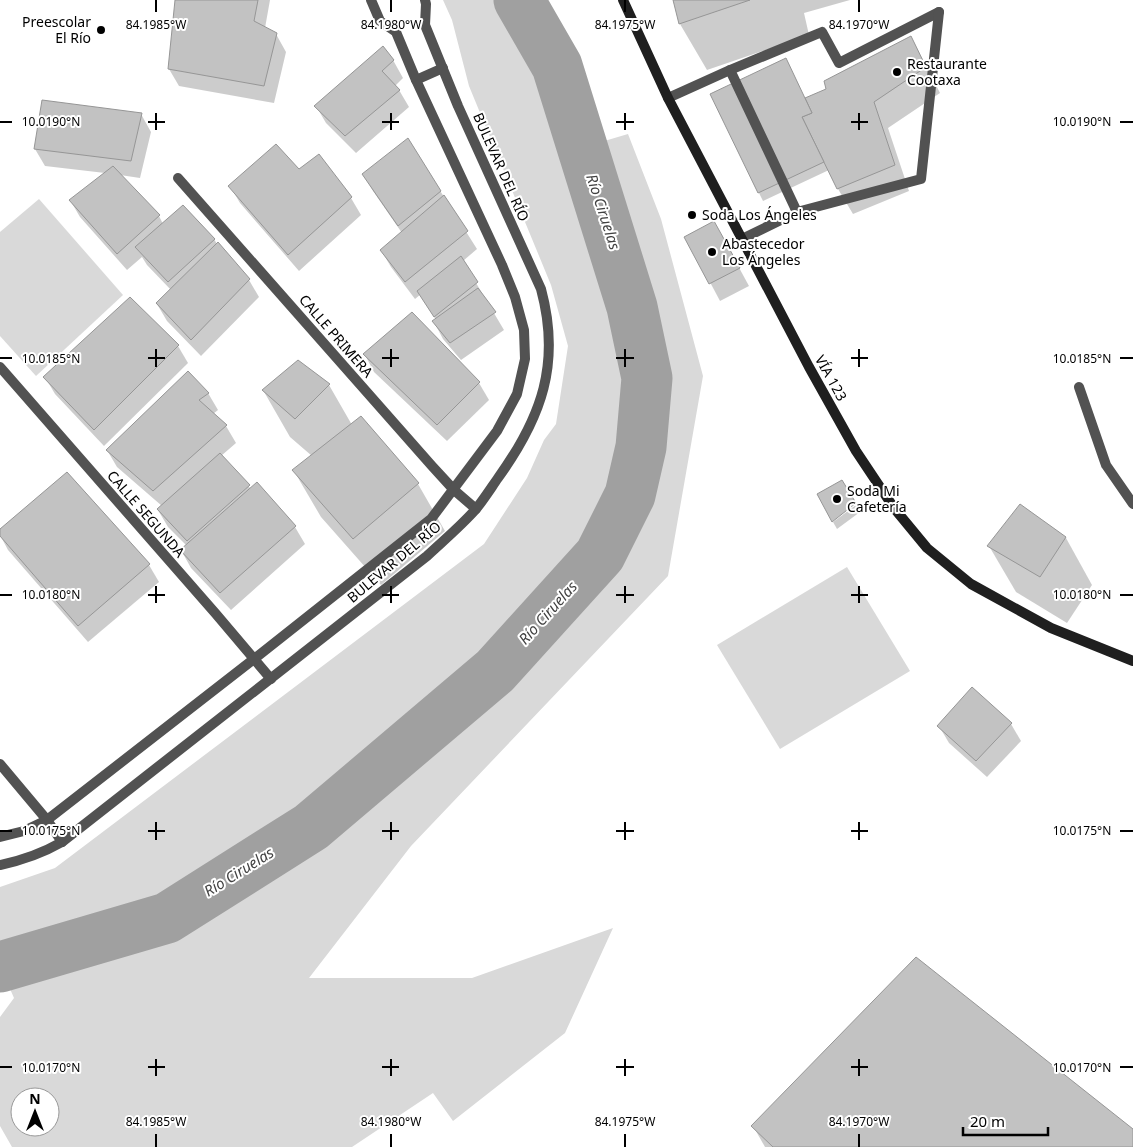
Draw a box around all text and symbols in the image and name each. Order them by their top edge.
place label: Preescolar El Río [22,12,91,47]
text: 84.1985°W [126,16,186,33]
text: 84.1980°W [361,16,421,33]
text: 84.1975°W [595,16,655,33]
text: 84.1970°W [829,16,889,33]
marker: Preescolar El Río [95,24,107,36]
place label: Restaurante Cootaxa [907,54,987,89]
marker: Restaurante Cootaxa [891,66,903,78]
street label: BULEVAR DEL RÍO [469,110,534,224]
text: 10.0190°N [22,113,80,130]
text: 10.0190°N [1053,113,1111,130]
water label: Río Ciruelas [582,171,626,253]
place label: Soda Los Ángeles [702,205,817,224]
marker: Soda Los Ángeles [686,209,698,221]
place label: Abastecedor Los Ángeles [722,234,805,269]
marker: Abastecedor Los Ángeles [706,246,718,258]
street label: CALLE PRIMERA [295,290,378,381]
text: 10.0185°N [22,350,80,367]
text: 10.0185°N [1053,350,1111,367]
street label: VÍA 123 [811,351,852,404]
street label: CALLE SEGUNDA [103,466,189,561]
place label: Soda Mi Cafetería [847,481,907,516]
marker: Soda Mi Cafetería [831,493,843,505]
street label: BULEVAR DEL RÍO [343,517,445,606]
water label: Río Ciruelas [514,576,581,648]
text: 10.0180°N [22,586,80,603]
text: 10.0180°N [1053,586,1111,603]
text: 10.0175°N [22,822,80,839]
text: 10.0175°N [1053,822,1111,839]
water label: Río Ciruelas [200,842,277,900]
text: 10.0170°N [22,1059,80,1076]
text: 10.0170°N [1053,1059,1111,1076]
north arrow [10,1087,60,1137]
text: N [29,1089,41,1108]
scale bar [963,1104,1048,1136]
text: 20 m [970,1111,1005,1131]
text: 84.1985°W [126,1113,186,1130]
text: 84.1980°W [361,1113,421,1130]
text: 84.1975°W [595,1113,655,1130]
text: 84.1970°W [829,1113,889,1130]

